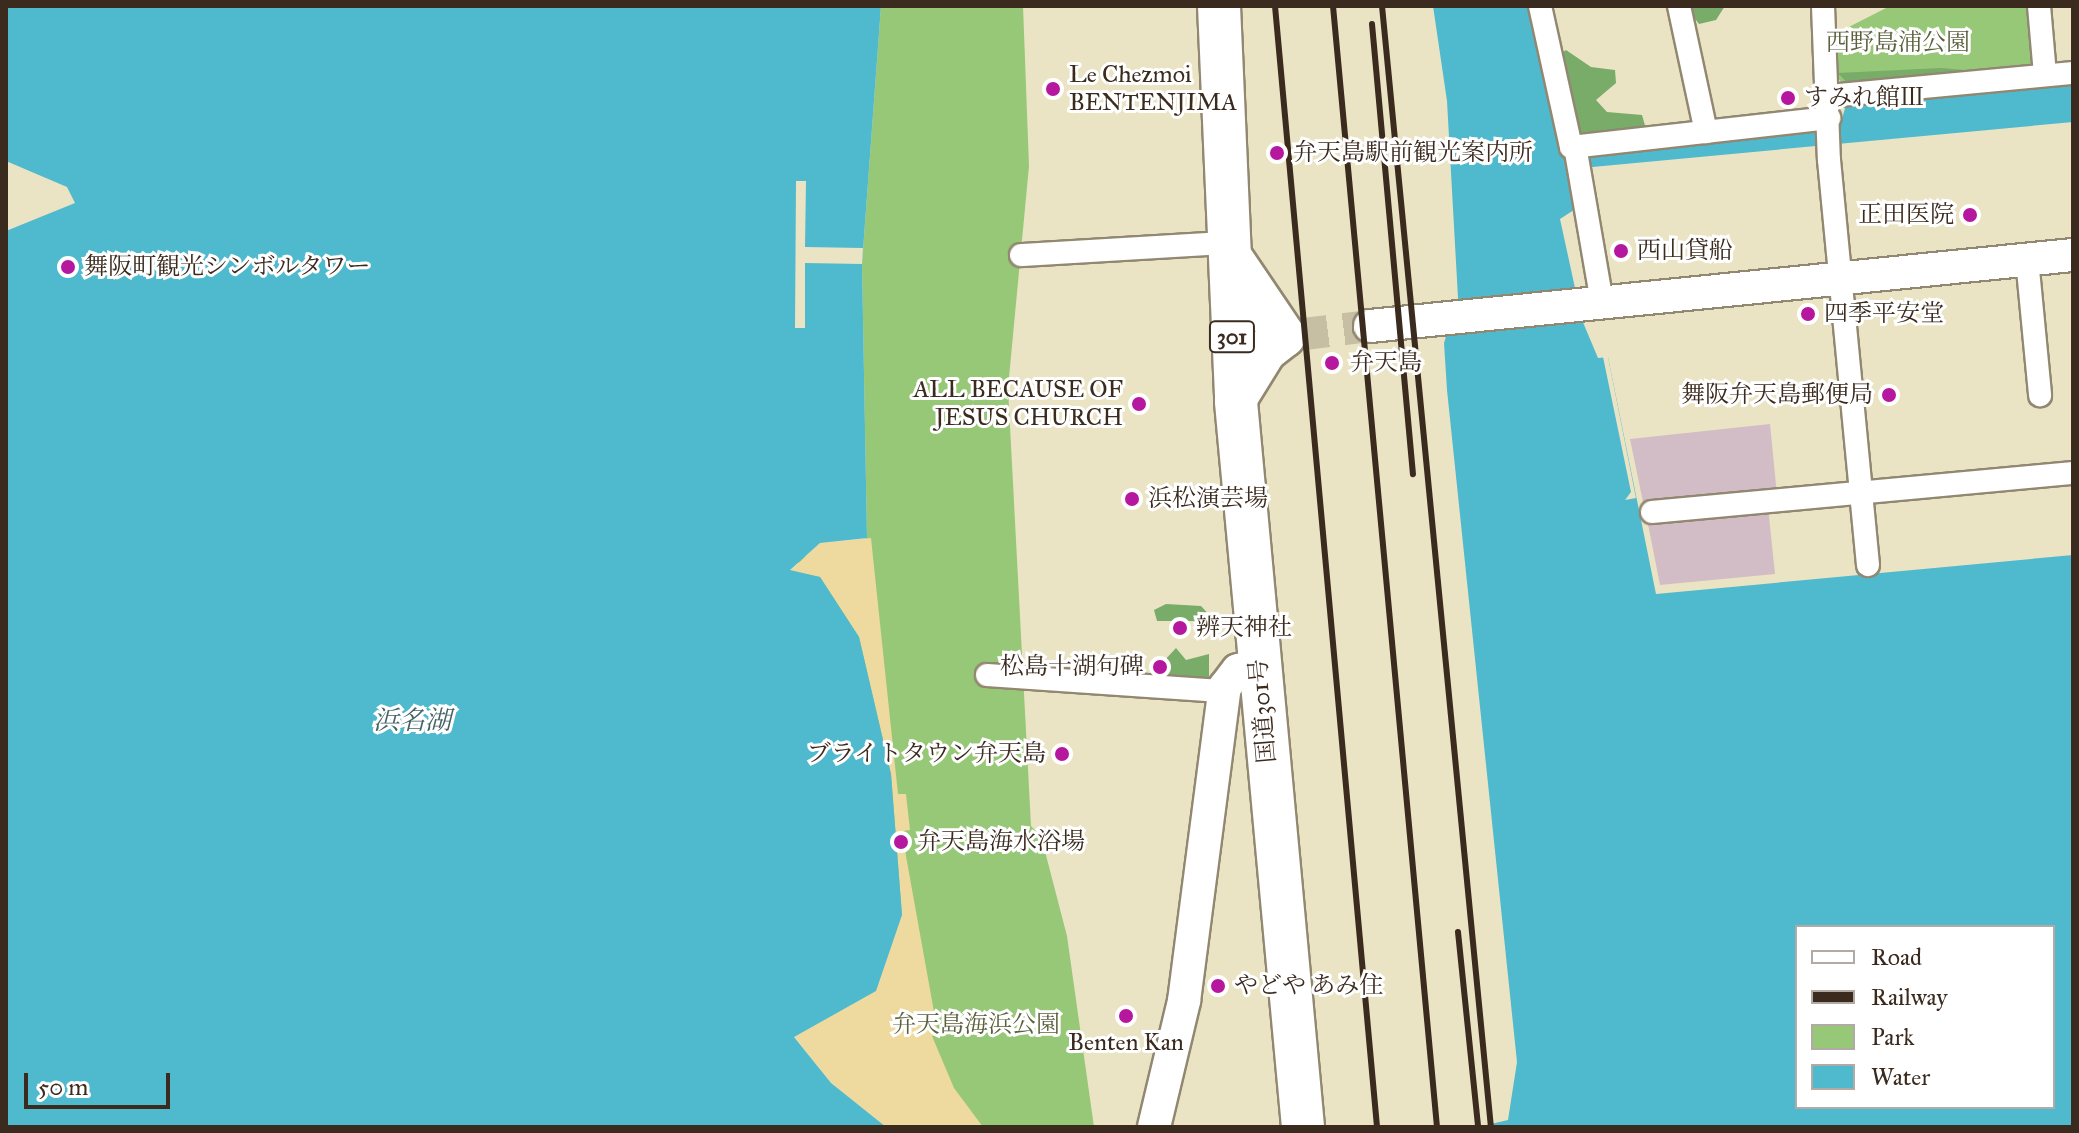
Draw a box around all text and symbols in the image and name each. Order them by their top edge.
park label: 西野島浦公園 [1826,29,1970,57]
place label: Le Chezmoi BENTENJIMA [1069,61,1237,117]
marker: Le Chezmoi BENTENJIMA [1044,80,1062,98]
place label: すみれ館Ⅲ [1804,84,1924,112]
marker: すみれ館Ⅲ [1779,89,1797,107]
place label: 弁天島駅前観光案内所 [1293,139,1533,167]
marker: 弁天島駅前観光案内所 [1268,144,1286,162]
place label: 正田医院 [1858,201,1954,229]
marker: 正田医院 [1961,206,1979,224]
place label: 西山貸船 [1637,237,1733,265]
marker: 西山貸船 [1612,242,1630,260]
place label: 舞阪町観光シンボルタワー [84,253,372,281]
marker: 舞阪町観光シンボルタワー [59,258,77,276]
place label: 四季平安堂 [1824,300,1944,328]
marker: 四季平安堂 [1799,305,1817,323]
road number: 301 [1208,319,1256,355]
place label: 弁天島 [1350,349,1422,377]
marker: 弁天島 [1321,352,1343,374]
place label: ALL BECAUSE OF JESUS CHURCH [913,376,1123,432]
place label: 舞阪弁天島郵便局 [1681,381,1873,409]
marker: 舞阪弁天島郵便局 [1880,386,1898,404]
marker: ALL BECAUSE OF JESUS CHURCH [1130,395,1148,413]
place label: 浜松演芸場 [1148,485,1268,513]
marker: 浜松演芸場 [1123,490,1141,508]
place label: 辨天神社 [1196,614,1292,642]
marker: 辨天神社 [1171,619,1189,637]
place label: 松島十湖句碑 [1000,653,1144,681]
marker: 松島十湖句碑 [1151,658,1169,676]
street label: 国道301号 [1244,658,1282,764]
water label: 浜名湖 [373,705,451,737]
place label: ブライトタウン弁天島 [806,740,1046,768]
marker: ブライトタウン弁天島 [1053,745,1071,763]
place label: 弁天島海水浴場 [917,828,1085,856]
marker: 弁天島海水浴場 [892,833,910,851]
legend [1795,925,2055,1109]
text: Road [1871,942,1922,972]
place label: やどや あみ住 [1234,972,1383,1000]
marker: やどや あみ住 [1209,977,1227,995]
text: Railway [1871,982,1948,1012]
marker: Benten Kan [1117,1007,1135,1025]
park label: 弁天島海浜公園 [892,1011,1060,1039]
text: Park [1871,1022,1914,1052]
place label: Benten Kan [1068,1029,1184,1057]
scale bar [28,1057,174,1107]
text: Water [1871,1062,1930,1092]
text: 50 m [38,1072,88,1102]

